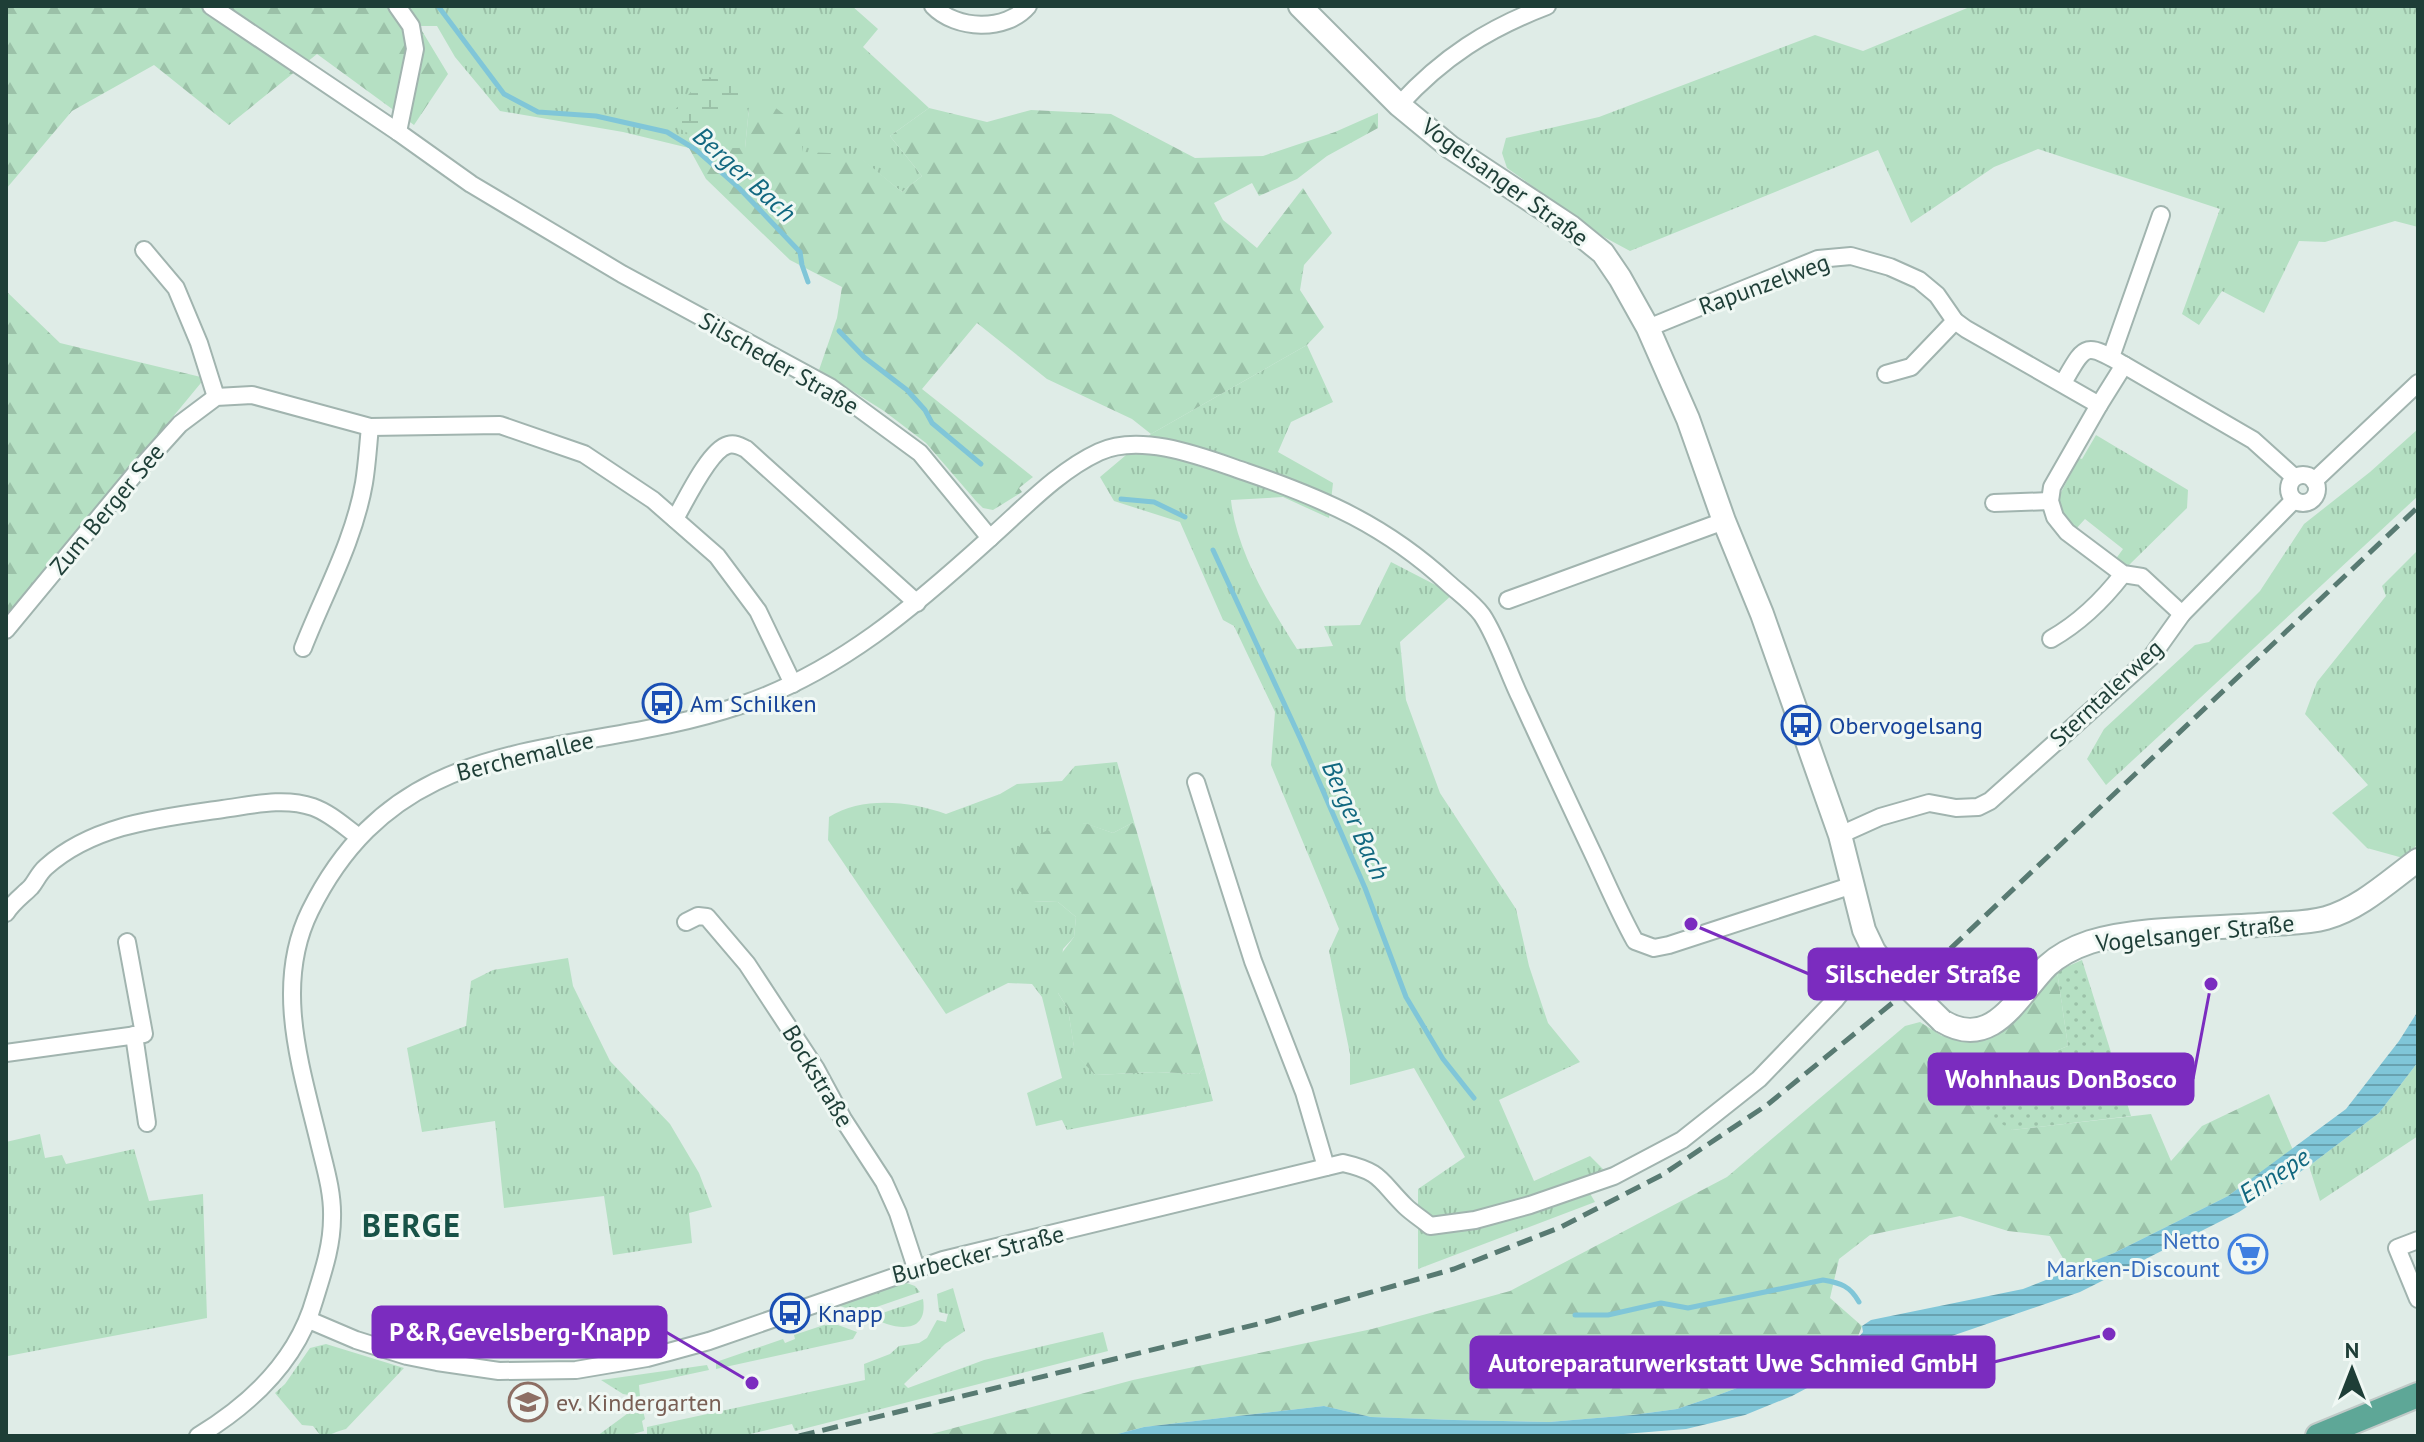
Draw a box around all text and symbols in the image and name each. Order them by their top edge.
street label: Vogelsanger Straße [1414,110,1595,253]
water label: Berger Bach [687,119,803,229]
street label: Rapunzelweg [1694,246,1834,322]
street label: Silscheder Straße [694,305,864,421]
street label: Zum Berger See [43,437,171,581]
street label: Sterntalerweg [2043,633,2169,753]
bus stop icon: Am Schilken [641,682,683,724]
place label: Am Schilken [690,688,817,719]
bus stop icon: Obervogelsang [1780,704,1822,746]
place label: Obervogelsang [1829,710,1983,741]
street label: Berchemallee [453,724,597,788]
water label: Berger Bach [1315,755,1397,885]
street label: Vogelsanger Straße [2093,907,2296,959]
callout: Silscheder Straße [1809,949,2036,999]
text: Silscheder Straße [1825,957,2021,990]
street label: Bockstraße [775,1019,861,1133]
callout: Wohnhaus DonBosco [1929,1054,2193,1104]
text: Wohnhaus DonBosco [1945,1062,2177,1095]
water label: Ennepe [2232,1140,2316,1210]
district label: BERGE [362,1204,462,1246]
street label: Burbecker Straße [889,1218,1067,1290]
place label: Netto Marken-Discount [2046,1225,2220,1284]
supermarket icon: Netto Marken-Discount [2227,1233,2269,1275]
bus stop icon: Knapp [769,1292,811,1334]
place label: Knapp [818,1298,883,1329]
callout: P&R,Gevelsberg-Knapp [373,1307,666,1357]
text: P&R,Gevelsberg-Knapp [389,1315,651,1348]
north arrow [2312,1330,2392,1410]
text: N [2345,1336,2359,1364]
callout: Autoreparaturwerkstatt Uwe Schmied GmbH [1471,1337,1994,1387]
text: Autoreparaturwerkstatt Uwe Schmied GmbH [1488,1346,1978,1379]
school or university icon: ev. Kindergarten [507,1381,549,1423]
place label: ev. Kindergarten [556,1387,722,1418]

